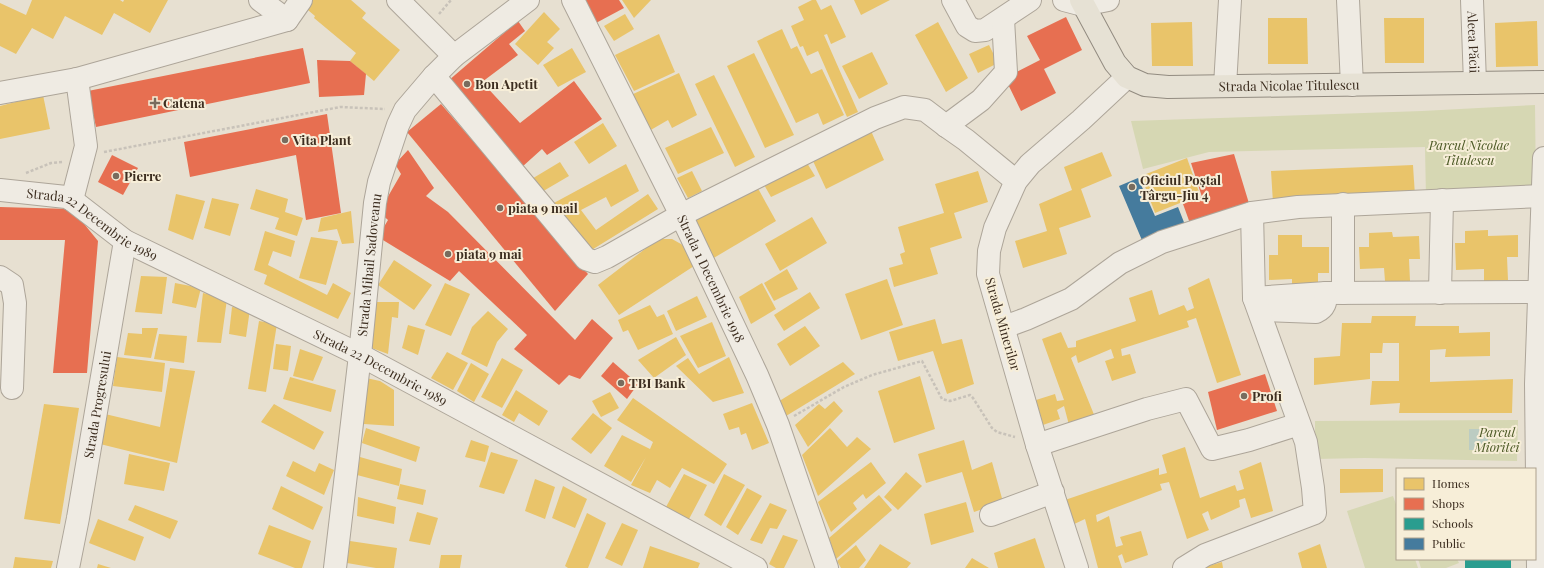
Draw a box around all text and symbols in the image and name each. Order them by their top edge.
street label: Aleea Păcii [1464,9,1484,74]
place label: Bon Apetit [475,75,538,92]
street label: Strada Nicolae Titulescu [1219,75,1360,94]
marker: Bon Apetit [462,79,472,89]
place label: Catena [163,94,205,111]
marker: Catena [150,98,160,108]
place label: Vita Plant [292,131,352,148]
marker: Vita Plant [280,135,290,145]
park label: Parcul Nicolae Titulescu [1428,136,1510,168]
place label: Pierre [124,167,162,184]
marker: Pierre [111,171,121,181]
place label: Oficiul Poștal Târgu-Jiu 4 [1140,171,1221,203]
marker: Oficiul Poștal Târgu-Jiu 4 [1127,182,1137,192]
street label: Strada 22 Decembrie 1989 [26,184,161,264]
street label: Strada Mihail Sadoveanu [353,191,385,337]
place label: piata 9 mail [508,199,578,216]
marker: piata 9 mail [495,203,505,213]
street label: Strada 1 Decembrie 1918 [674,212,749,345]
place label: piata 9 mai [456,245,522,262]
marker: piata 9 mai [443,249,453,259]
street label: Strada Minerilor [982,275,1025,373]
street label: Strada 22 Decembrie 1989 [311,325,451,409]
street label: Strada Progresului [79,349,114,460]
place label: TBI Bank [629,374,686,391]
marker: TBI Bank [616,378,626,388]
place label: Profi [1252,387,1283,404]
marker: Profi [1239,391,1249,401]
park label: Parcul Mioritei [1474,423,1520,455]
legend [1396,468,1536,560]
text: Homes [1432,475,1470,491]
text: Shops [1432,495,1464,511]
text: Schools [1432,515,1473,531]
text: Public [1432,535,1466,551]

